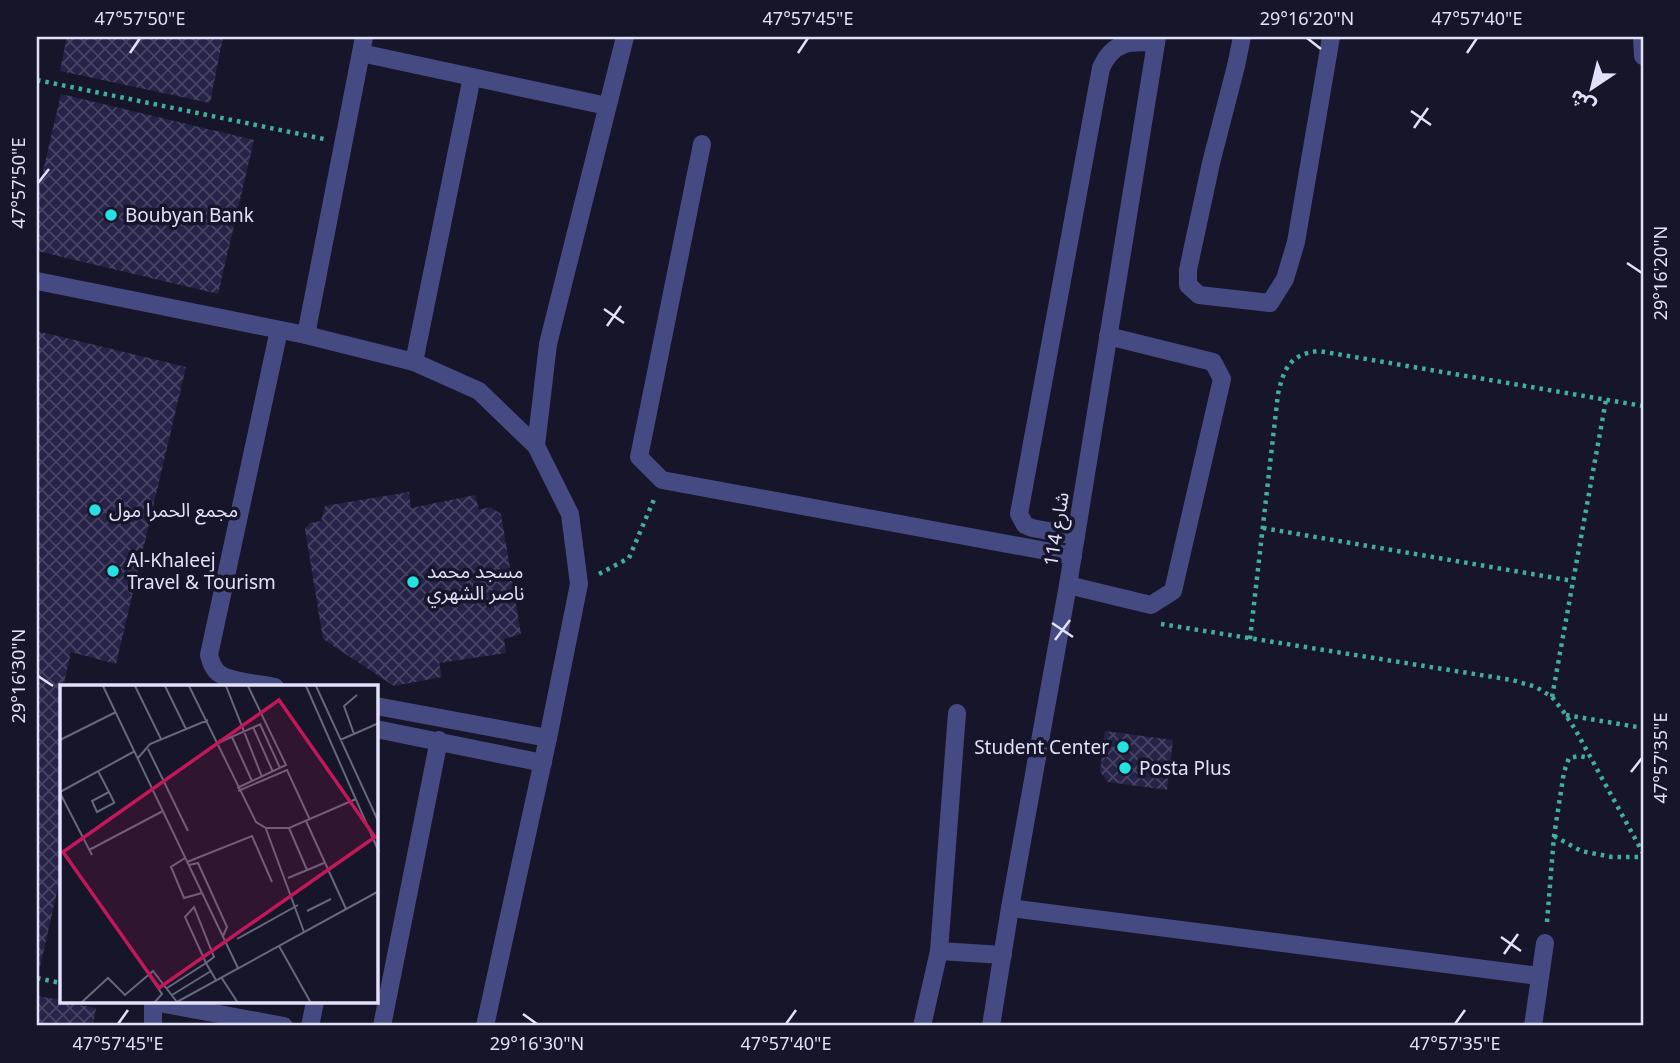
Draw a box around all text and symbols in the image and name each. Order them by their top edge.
text: 47°57'50"E [95,6,185,30]
text: 47°57'45"E [763,6,853,30]
text: 29°16'20"N [1260,6,1354,30]
text: 47°57'40"E [1432,6,1522,30]
north arrow [1558,52,1628,122]
text: ش [1564,84,1600,120]
text: 47°57'50"E [6,138,30,228]
place label: Boubyan Bank [125,202,254,228]
marker: Boubyan Bank [103,207,119,223]
text: 29°16'20"N [1648,226,1672,320]
street label: شارع 114 [1037,490,1076,568]
place label: مجمع الحمرا مول [109,497,238,525]
marker: مجمع الحمرا مول [87,502,103,518]
place label: Al-Khaleej Travel & Tourism [127,547,276,595]
place label: مسجد محمد ناصر الشهري [427,558,524,608]
marker: Al-Khaleej Travel & Tourism [105,563,121,579]
marker: مسجد محمد ناصر الشهري [405,574,421,590]
text: 29°16'30"N [6,629,30,723]
inset map [60,685,378,1004]
text: 47°57'35"E [1648,713,1672,803]
place label: Student Center [974,734,1109,760]
marker: Student Center [1115,739,1131,755]
place label: Posta Plus [1139,755,1231,781]
marker: Posta Plus [1117,760,1133,776]
text: 47°57'45"E [73,1031,163,1055]
text: 29°16'30"N [490,1031,584,1055]
text: 47°57'40"E [741,1031,831,1055]
text: 47°57'35"E [1410,1031,1500,1055]

